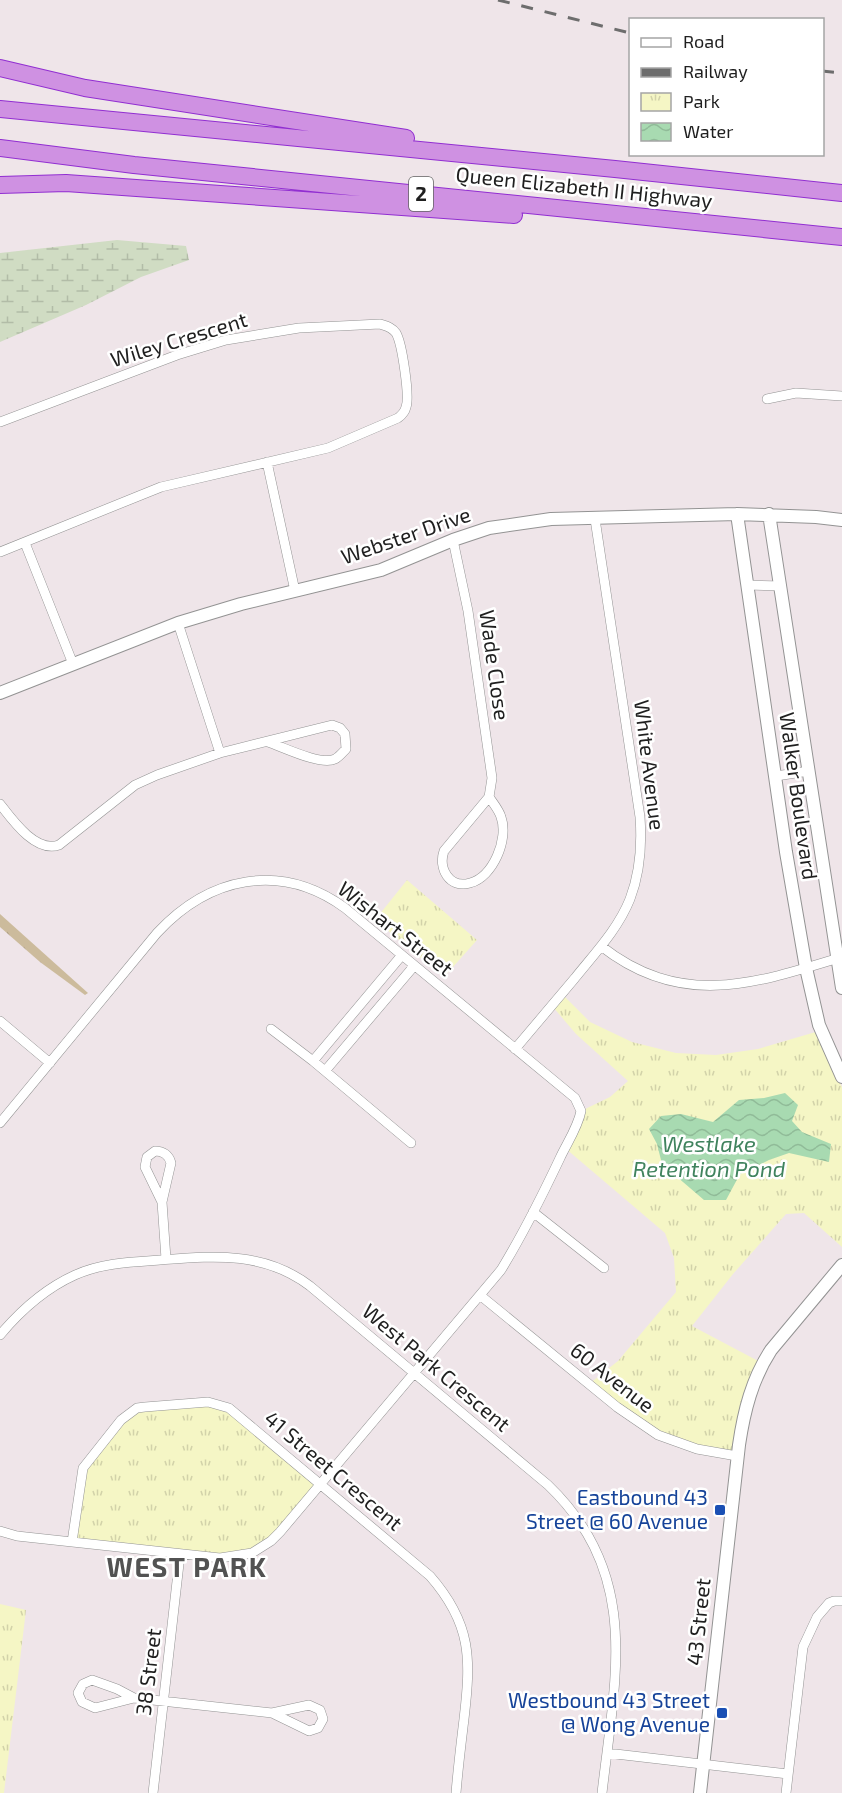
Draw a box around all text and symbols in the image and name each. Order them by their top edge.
legend [629,18,824,156]
text: Road [683,30,724,52]
text: Railway [683,60,748,82]
text: Park [683,90,720,112]
text: Water [683,120,733,142]
street label: Queen Elizabeth II Highway [455,161,714,213]
road number: 2 [409,177,433,211]
street label: Wiley Crescent [107,306,250,371]
street label: Webster Drive [338,501,474,568]
street label: Wade Close [475,608,516,722]
street label: White Avenue [630,698,671,831]
street label: Walker Boulevard [775,710,824,881]
street label: Wishart Street [333,875,458,980]
water label: Westlake Retention Pond [633,1130,786,1181]
street label: West Park Crescent [358,1298,516,1436]
street label: 60 Avenue [566,1336,660,1417]
street label: 41 Street Crescent [260,1405,408,1535]
place label: Eastbound 43 Street @ 60 Avenue [526,1484,708,1533]
marker: Eastbound 43 Street @ 60 Avenue [713,1503,727,1517]
district label: WEST PARK [107,1550,267,1582]
street label: 43 Street [680,1577,715,1667]
street label: 38 Street [130,1627,165,1717]
place label: Westbound 43 Street @ Wong Avenue [508,1687,710,1736]
marker: Westbound 43 Street @ Wong Avenue [715,1706,729,1720]

